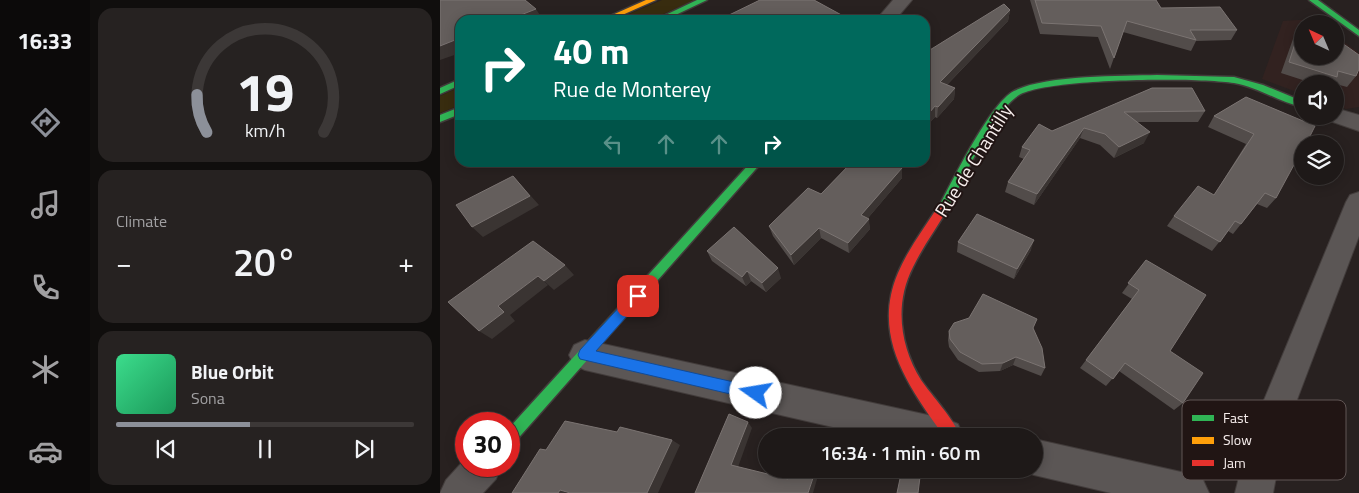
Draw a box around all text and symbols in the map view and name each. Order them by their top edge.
north arrow [1294,15,1344,65]
map controls [1294,15,1344,185]
text: 16:33 [18,24,72,58]
text: 40 m [553,24,629,78]
icon: right [470,35,535,100]
text: 19 [236,52,294,131]
text: Rue de Monterey [553,72,711,106]
button: sound [1294,75,1344,125]
street label: Rue de Chantilly [927,98,1019,222]
icon: directions [28,105,63,140]
text: km/h [245,117,285,144]
icon: left [599,130,627,158]
icon: ahead [652,130,680,158]
icon: ahead [705,130,733,158]
icon: right [758,130,786,158]
button: layers [1294,135,1344,185]
icon: music [28,187,63,222]
text: Climate [116,209,167,233]
text: 20° [233,233,297,291]
text: − [116,241,132,284]
text: + [398,241,414,284]
icon: phone [28,270,63,305]
pin [617,275,659,317]
icon: arrive [624,282,652,310]
icon: climate [28,352,63,387]
text: Blue Orbit [191,357,274,386]
position arrow [729,366,781,418]
text: Sona [191,386,225,410]
legend [1182,400,1346,480]
text: Fast [1223,407,1248,428]
speed limit sign: 30 [455,412,520,477]
text: Slow [1223,429,1252,450]
icon: car [28,434,63,469]
icon: previous [152,435,180,463]
icon: pause [251,435,279,463]
icon: next [350,435,378,463]
text: 16:34 · 1 min · 60 m [821,438,980,467]
text: Jam [1223,452,1246,473]

